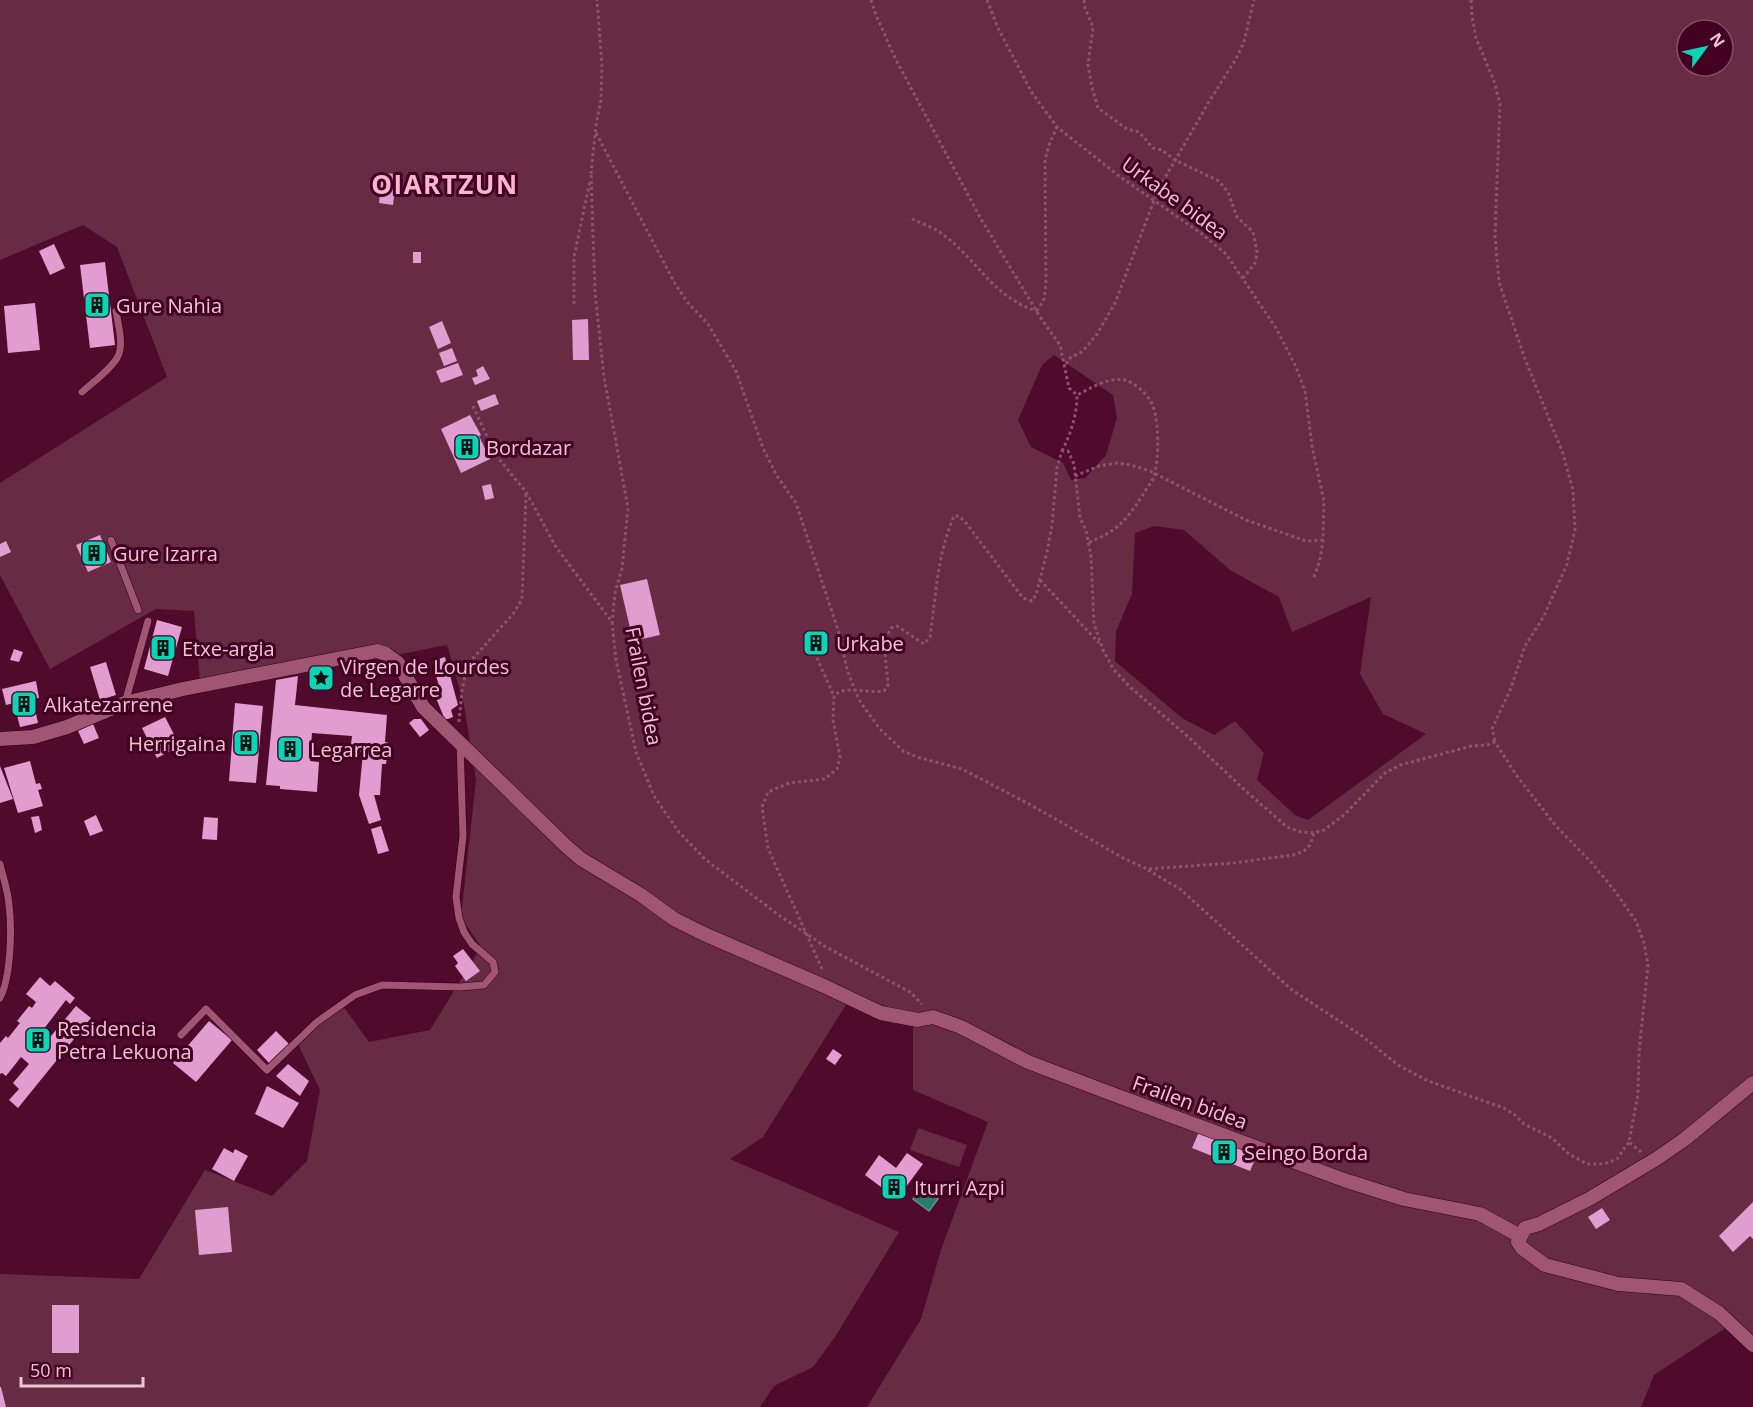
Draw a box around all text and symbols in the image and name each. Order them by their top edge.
north arrow [1675,18,1735,78]
text: N [1705,28,1730,51]
street label: Urkabe bidea [1117,150,1233,246]
district label: OIARTZUN [371,166,519,202]
building icon: Gure Nahia [82,290,112,320]
place label: Gure Nahia [116,292,222,319]
building icon: Bordazar [452,432,482,462]
place label: Bordazar [486,434,571,461]
building icon: Gure Izarra [79,538,109,568]
place label: Gure Izarra [113,540,218,567]
street label: Frailen bidea [619,624,669,748]
building icon: Urkabe [801,628,831,658]
place label: Urkabe [836,630,904,657]
building icon: Etxe-argia [148,633,178,663]
place label: Etxe-argia [182,635,275,662]
place label: Virgen de Lourdes de Legarre [340,653,509,703]
place icon: Virgen de Lourdes de Legarre [306,663,336,693]
building icon: Alkatezarrene [9,689,39,719]
place label: Alkatezarrene [44,691,173,718]
building icon: Herrigaina [231,728,261,758]
place label: Herrigaina [128,730,226,757]
building icon: Legarrea [275,734,305,764]
place label: Legarrea [310,736,392,763]
place label: Residencia Petra Lekuona [57,1015,192,1065]
building icon: Residencia Petra Lekuona [23,1025,53,1055]
street label: Frailen bidea [1129,1069,1251,1135]
building icon: Seingo Borda [1209,1137,1239,1167]
place label: Seingo Borda [1244,1139,1368,1166]
building icon: Iturri Azpi [879,1172,909,1202]
place label: Iturri Azpi [914,1174,1005,1201]
scale bar [21,1350,142,1388]
text: 50 m [30,1358,72,1382]

